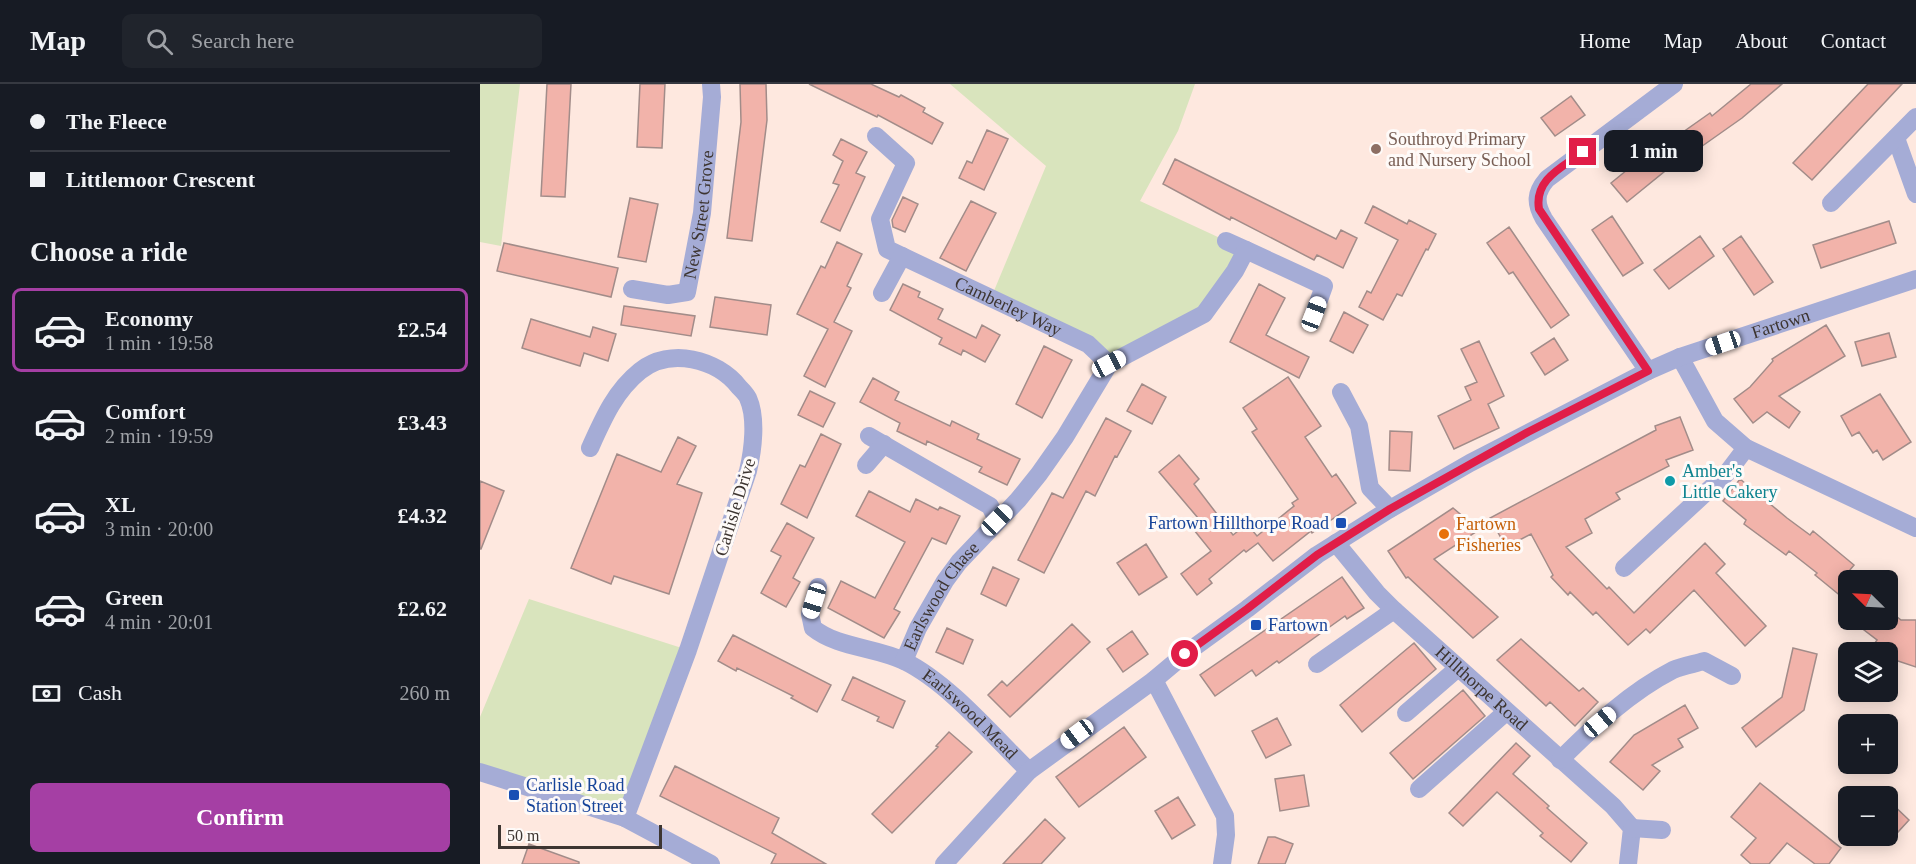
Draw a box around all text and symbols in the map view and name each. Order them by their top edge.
search box [122,14,542,68]
text: Map [30,25,86,56]
icon: search [143,25,176,58]
text: Search here [191,28,294,53]
text: Home [1579,29,1631,53]
text: Map [1664,29,1702,53]
text: About [1735,29,1788,53]
text: Contact [1821,29,1886,53]
text: The Fleece [66,109,167,134]
place label: Southroyd Primary and Nursery School [1388,129,1531,170]
callout: 1 min [1604,131,1703,173]
route end [1569,138,1596,165]
text: 1 min [1629,140,1678,162]
marker: Southroyd Primary and Nursery School [1369,142,1383,156]
street label: New Street Grove [680,149,717,281]
text: Littlemoor Crescent [66,167,255,192]
text: Choose a ride [30,237,188,267]
street label: Camberley Way [952,273,1065,340]
car [1299,294,1329,334]
icon: car [33,303,87,357]
street label: Fartown [1749,305,1812,343]
text: Economy [105,306,193,331]
text: £2.54 [398,317,447,342]
car [1703,329,1743,357]
text: 1 min · 19:58 [105,332,213,354]
car [1089,348,1129,380]
icon: car [33,396,87,450]
text: Comfort [105,399,186,424]
text: £3.43 [398,410,447,435]
text: 2 min · 19:59 [105,425,213,447]
street label: Carlisle Drive [711,456,759,558]
place label: Amber's Little Cakery [1682,461,1777,502]
marker: Amber's Little Cakery [1663,474,1677,488]
icon: car [33,489,87,543]
text: XL [105,492,136,517]
car [978,501,1016,539]
text: £4.32 [398,503,447,528]
place label: Fartown Hillthorpe Road [1148,513,1329,533]
place label: Fartown Fisheries [1456,514,1521,555]
marker: Fartown Hillthorpe Road [1334,516,1348,530]
text: 3 min · 20:00 [105,518,213,540]
marker: Fartown Fisheries [1437,527,1451,541]
street label: Earlswood Chase [900,538,983,654]
north arrow [1838,570,1898,630]
map controls [1838,570,1898,846]
car [800,581,828,621]
icon: car [33,582,87,636]
text: Green [105,585,163,610]
text: £2.62 [398,596,447,621]
text: 4 min · 20:01 [105,611,213,633]
place label: Fartown [1268,615,1328,635]
marker: Fartown [1249,618,1263,632]
route start [1171,640,1198,667]
street label: Hillthorpe Road [1431,642,1532,735]
button: layers [1838,642,1898,702]
street label: Earlswood Mead [919,665,1022,763]
icon: cash [30,677,63,710]
text: Cash [78,680,122,705]
text: 260 m [399,682,450,704]
car [1580,704,1620,740]
button: + [1838,714,1898,774]
car [1057,716,1097,752]
place label: Carlisle Road Station Street [526,775,624,816]
button: Confirm [30,783,450,852]
button: − [1838,786,1898,846]
marker: Carlisle Road Station Street [507,788,521,802]
scale bar [498,822,662,850]
text: 50 m [507,827,539,844]

